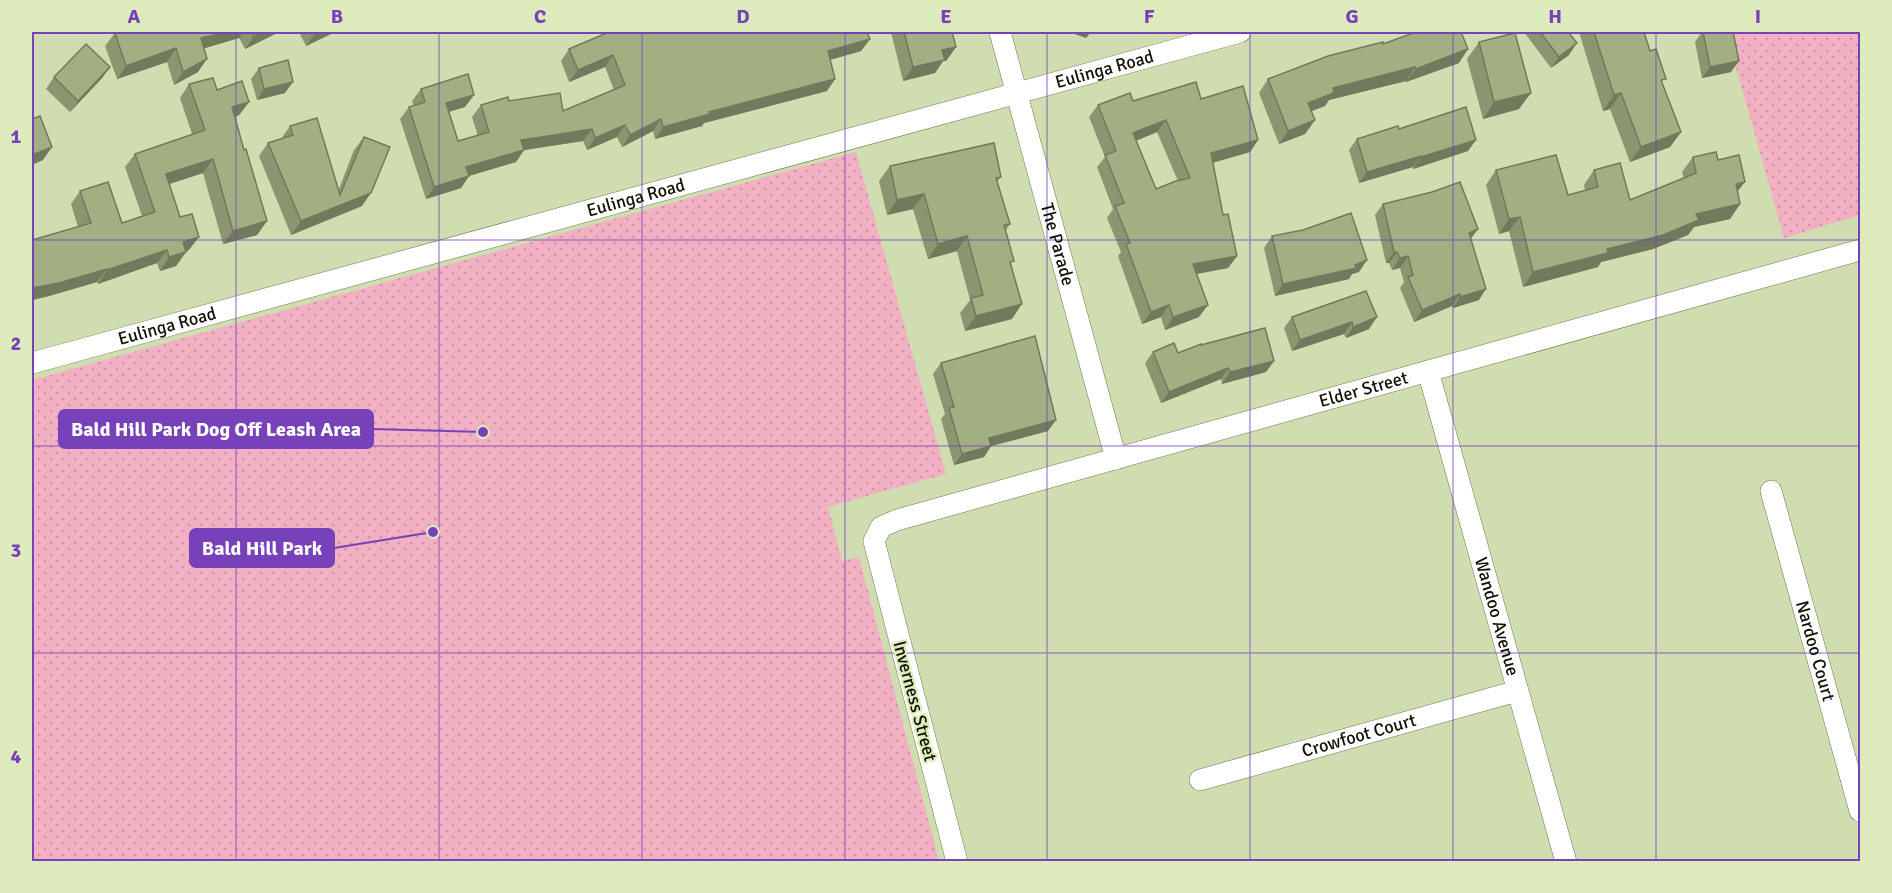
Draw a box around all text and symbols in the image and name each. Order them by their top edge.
text: A [128,4,141,29]
text: B [331,4,343,29]
text: C [534,4,546,29]
text: D [736,4,750,29]
text: E [940,4,952,29]
text: F [1144,4,1155,29]
text: G [1345,4,1359,29]
text: H [1548,4,1562,29]
text: I [1755,4,1761,29]
street label: Eulinga Road [1053,45,1156,93]
text: 1 [11,124,22,149]
street label: Eulinga Road [584,174,687,222]
street label: The Parade [1036,201,1079,288]
street label: Eulinga Road [115,302,219,350]
text: 2 [11,331,21,356]
street label: Elder Street [1316,366,1410,412]
callout: Bald Hill Park Dog Off Leash Area [59,410,373,448]
text: Bald Hill Park Dog Off Leash Area [71,417,361,442]
callout: Bald Hill Park [190,529,334,567]
text: Bald Hill Park [202,536,323,561]
text: 3 [11,538,21,563]
street label: Wandoo Avenue [1470,555,1524,678]
street label: Nardoo Court [1791,598,1840,704]
street label: Inverness Street [888,638,942,764]
street label: Crowfoot Court [1299,709,1418,762]
text: 4 [11,744,22,769]

